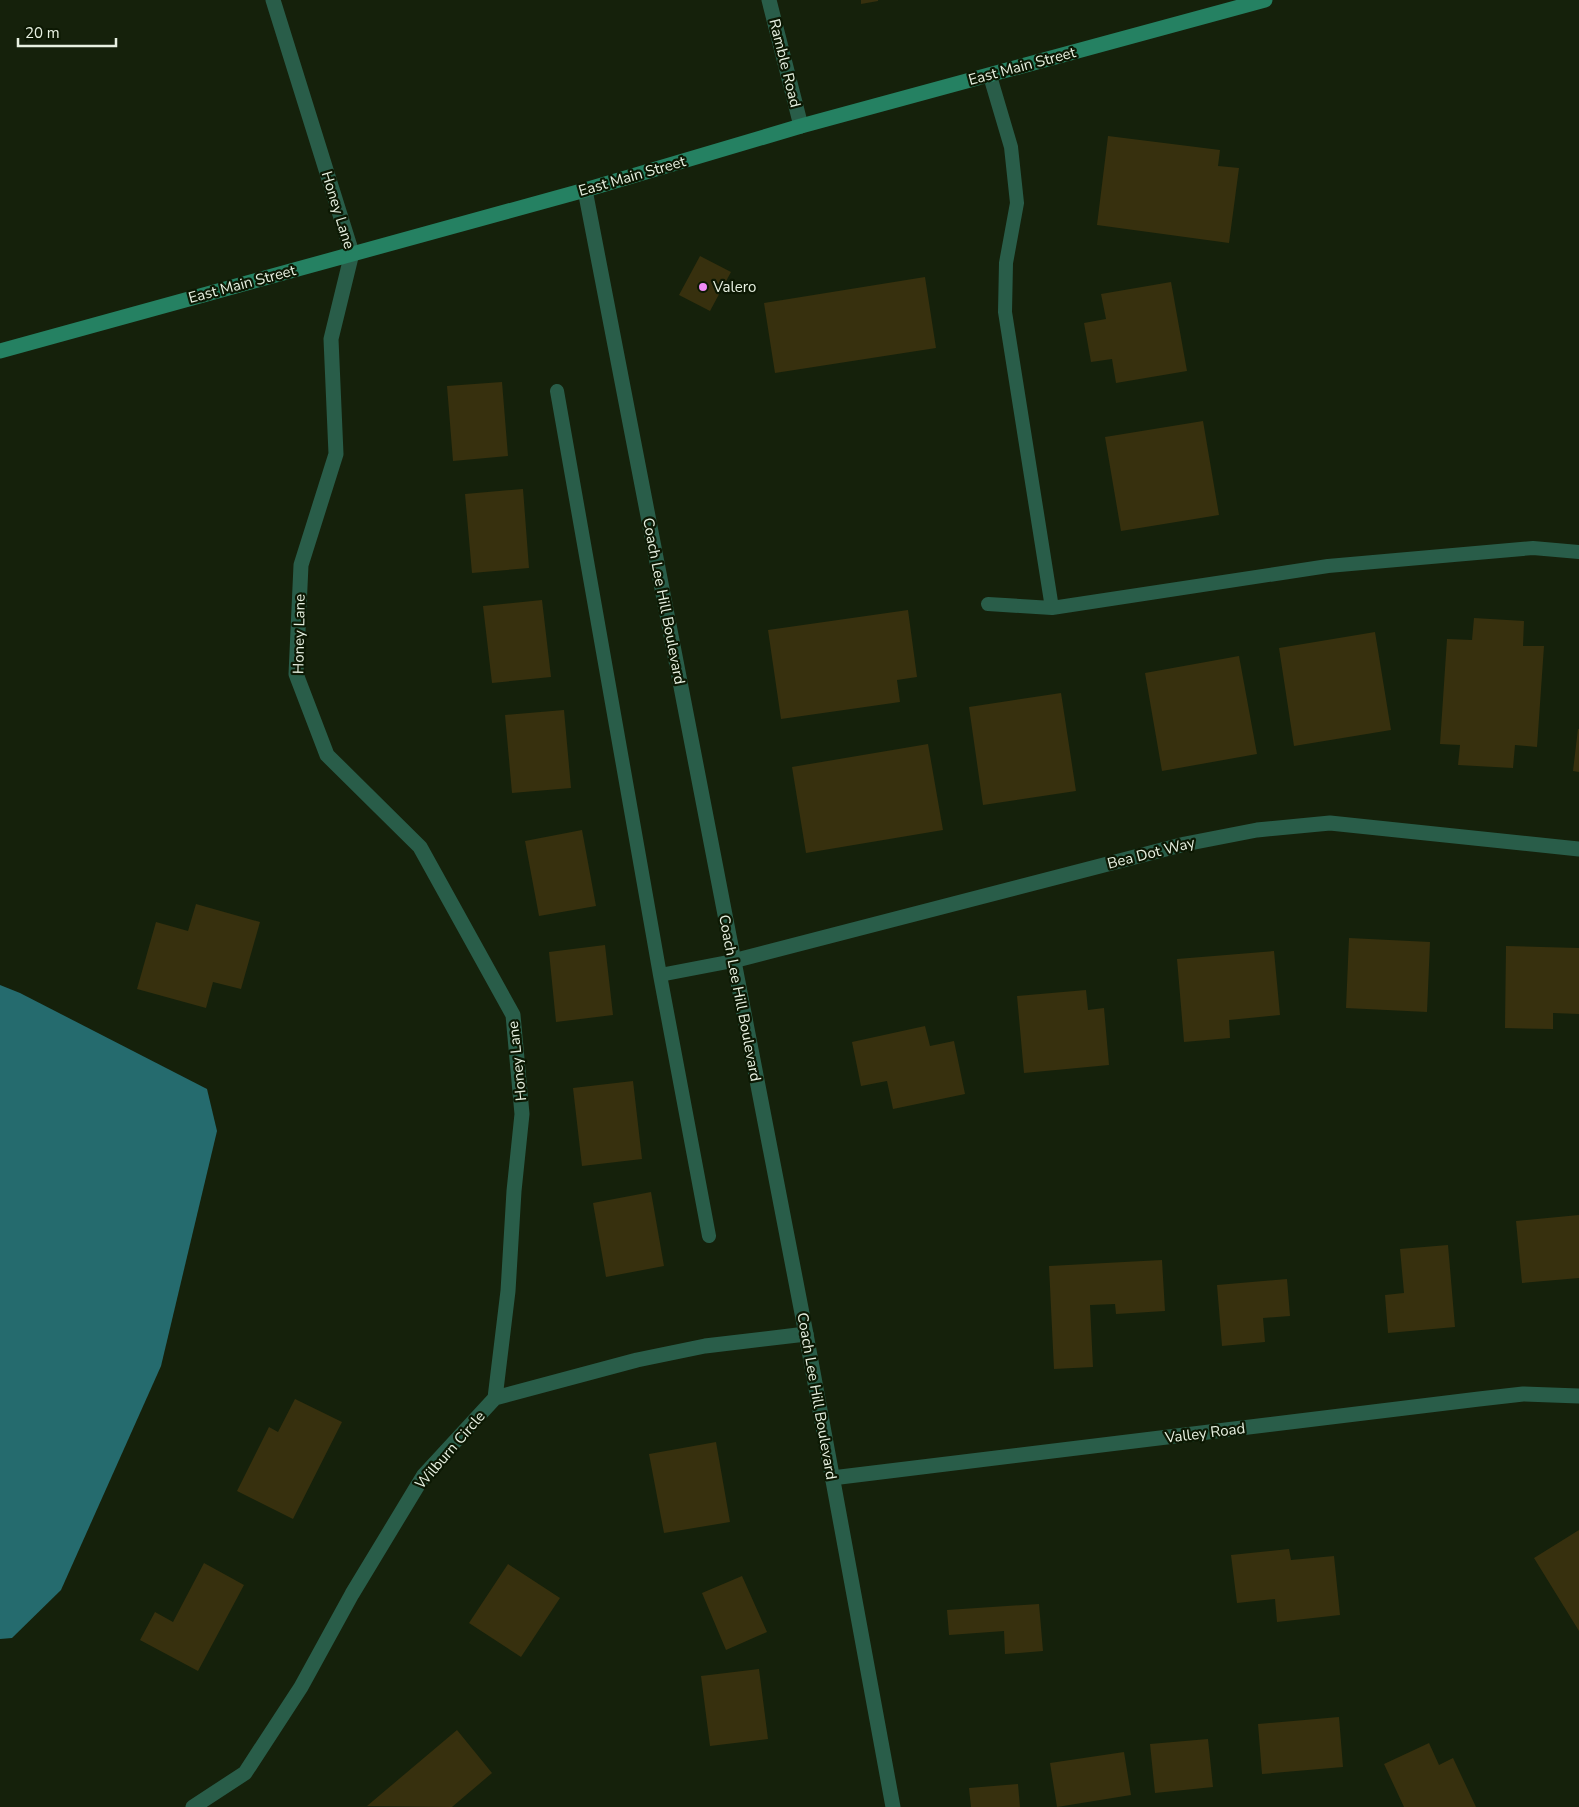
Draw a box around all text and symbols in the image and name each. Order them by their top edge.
scale bar [18,15,115,47]
street label: Ramble Road [764,17,806,109]
text: 20 m [25,23,60,43]
street label: East Main Street [966,42,1079,90]
street label: East Main Street [576,151,689,201]
street label: Honey Lane [317,169,359,251]
street label: East Main Street [186,260,299,308]
place label: Valero [712,277,756,297]
marker: Valero [697,281,709,293]
street label: Coach Lee Hill Boulevard [638,516,690,686]
street label: Honey Lane [288,594,310,674]
street label: Bea Dot Way [1105,832,1197,874]
street label: Coach Lee Hill Boulevard [714,913,766,1083]
street label: Honey Lane [503,1020,531,1102]
street label: Coach Lee Hill Boulevard [792,1311,842,1481]
street label: Wilburn Circle [410,1407,490,1493]
street label: Valley Road [1163,1418,1246,1448]

